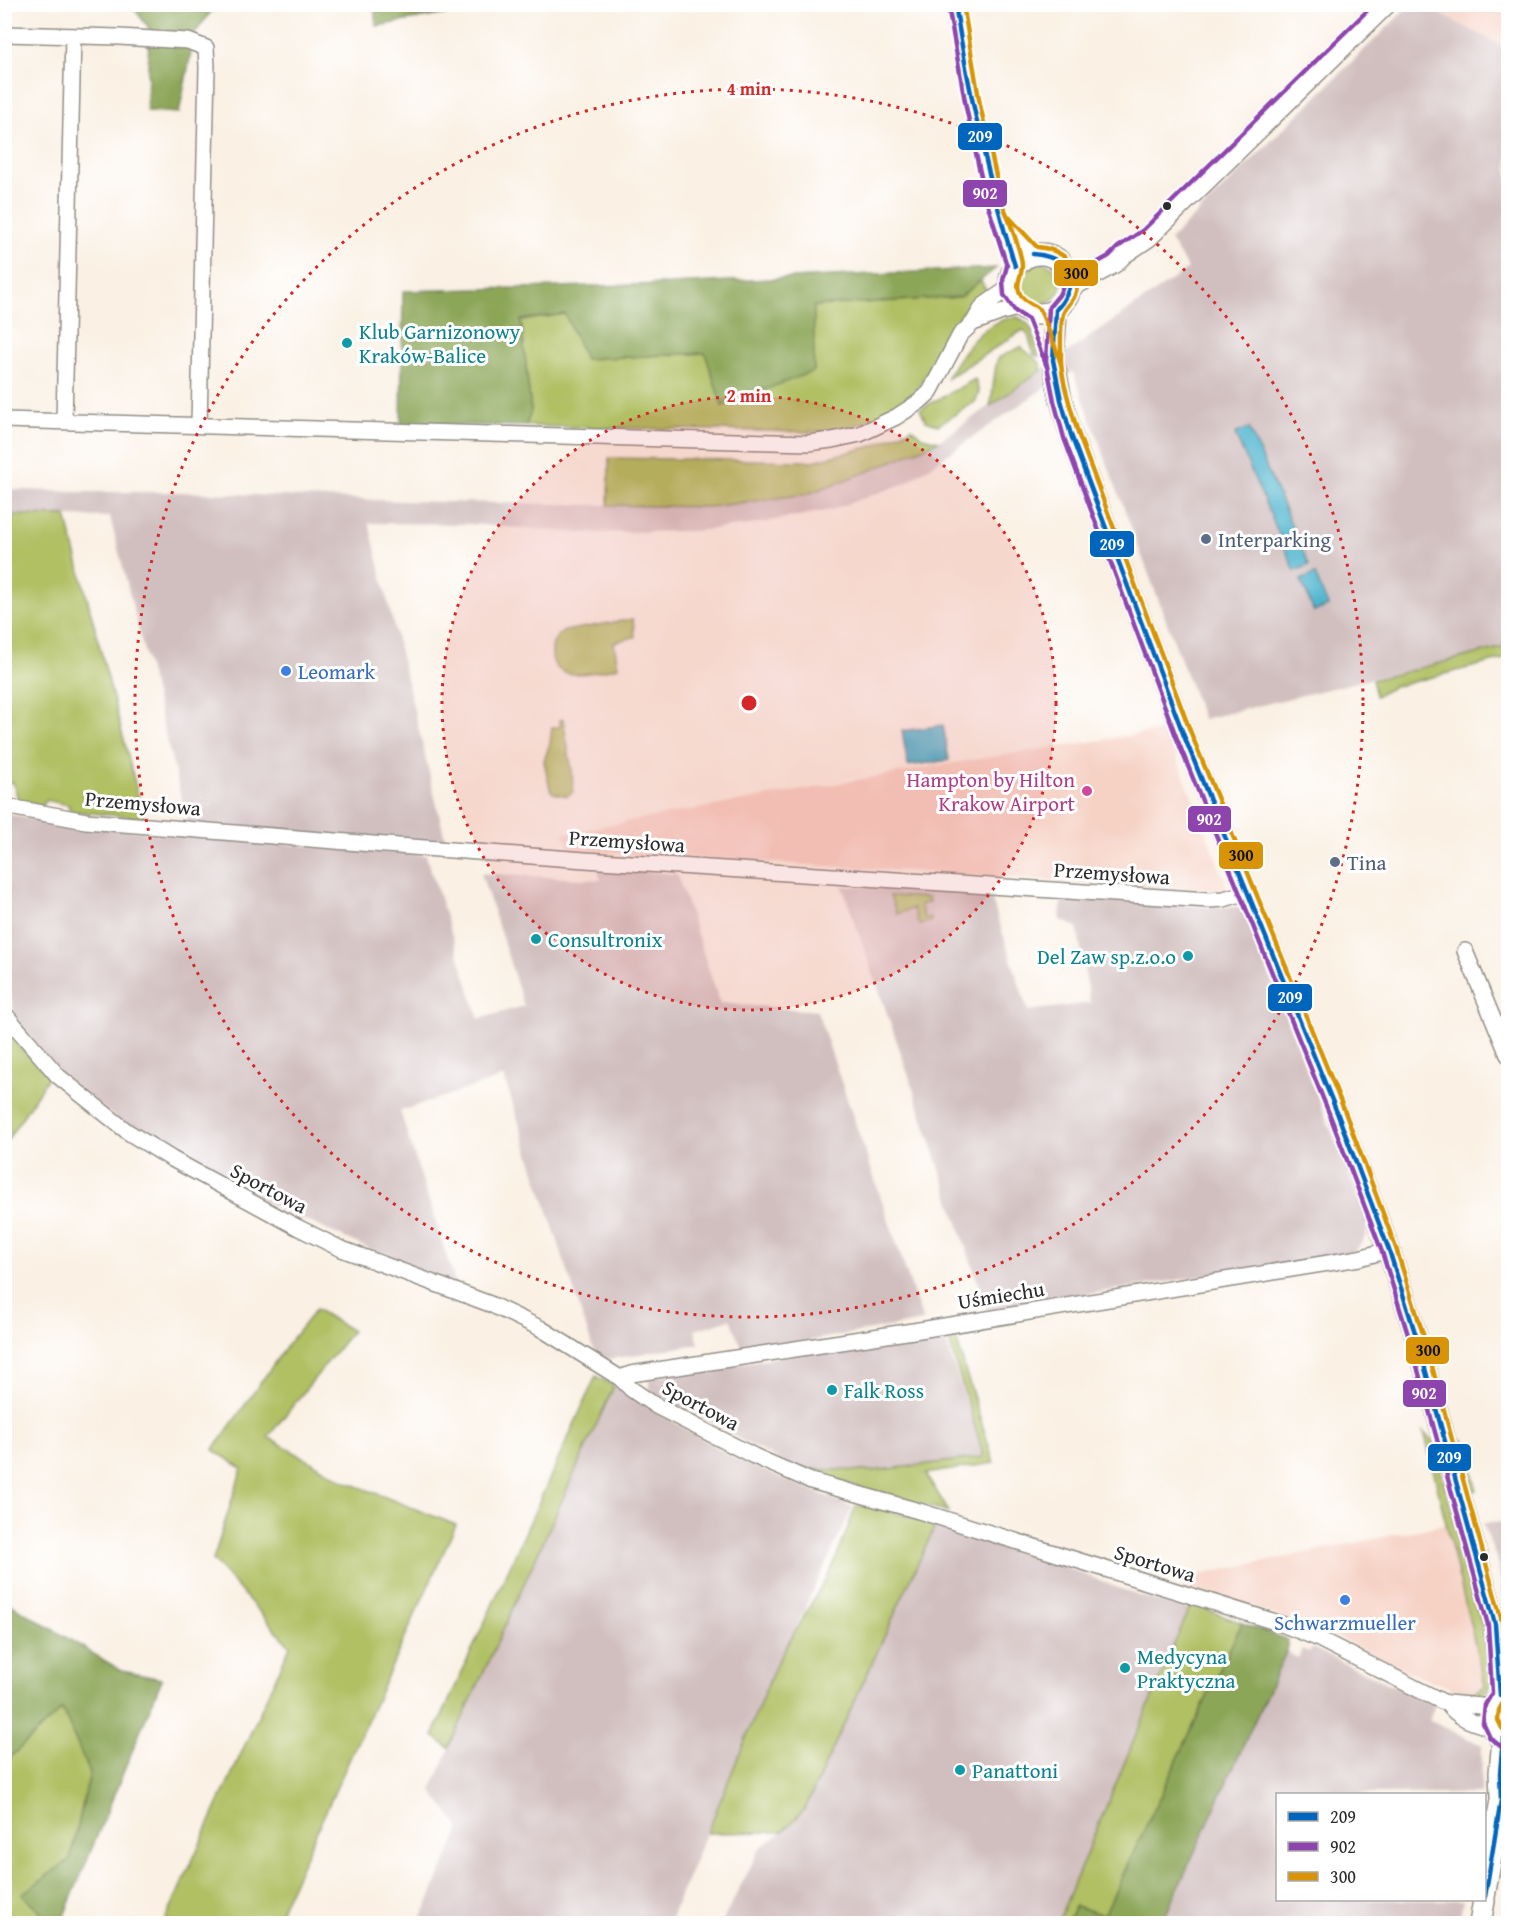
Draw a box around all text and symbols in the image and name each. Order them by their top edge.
text: 4 min [727,75,772,102]
line badge: 209 [957,122,1003,151]
text: 209 [968,124,992,148]
line badge: 902 [962,179,1008,208]
text: 902 [973,181,997,205]
unlabelled marker [1161,200,1173,212]
line badge: 300 [1053,259,1099,287]
text: 300 [1064,261,1088,285]
place label: Klub Garnizonowy Kraków-Balice [359,316,521,371]
marker: Klub Garnizonowy Kraków-Balice [340,336,354,350]
text: 2 min [727,382,772,409]
place label: Interparking [1218,524,1331,555]
line badge: 209 [1089,530,1135,558]
text: 209 [1100,532,1124,556]
marker: Interparking [1199,532,1213,546]
place label: Leomark [298,656,376,687]
marker: Leomark [279,664,293,678]
centre of rings [739,693,759,713]
place label: Hampton by Hilton Krakow Airport [907,764,1076,819]
street label: Przemysłowa [84,783,202,824]
marker: Hampton by Hilton Krakow Airport [1080,784,1094,798]
line badge: 902 [1187,805,1232,833]
text: 902 [1197,807,1221,831]
street label: Przemysłowa [568,821,686,861]
line badge: 300 [1218,841,1264,870]
text: 300 [1229,843,1253,867]
place label: Tina [1347,847,1386,878]
street label: Przemysłowa [1053,853,1171,893]
marker: Tina [1328,855,1342,869]
place label: Consultronix [548,924,663,955]
marker: Consultronix [529,932,543,946]
place label: Del Zaw sp.z.o.o [1037,941,1176,972]
marker: Del Zaw sp.z.o.o [1181,949,1195,963]
line badge: 209 [1267,983,1313,1012]
text: 209 [1278,985,1302,1009]
street label: Sportowa [225,1155,313,1221]
street label: Uśmiechu [955,1273,1047,1317]
line badge: 300 [1405,1336,1450,1365]
text: 300 [1416,1338,1440,1362]
street label: Sportowa [657,1372,745,1438]
place label: Falk Ross [844,1375,924,1406]
line badge: 902 [1402,1379,1447,1408]
text: 902 [1412,1381,1436,1405]
marker: Falk Ross [825,1383,839,1397]
line badge: 209 [1427,1443,1472,1472]
text: 209 [1437,1445,1461,1469]
street label: Sportowa [1111,1536,1199,1590]
unlabelled marker [1478,1551,1490,1563]
marker: Schwarzmueller [1338,1593,1352,1607]
place label: Schwarzmueller [1274,1607,1416,1638]
place label: Medycyna Praktyczna [1137,1641,1235,1696]
marker: Medycyna Praktyczna [1118,1661,1132,1675]
place label: Panattoni [972,1755,1058,1786]
marker: Panattoni [953,1763,967,1777]
legend [1276,1793,1486,1901]
text: 209 [1330,1803,1356,1830]
text: 902 [1330,1833,1356,1860]
text: 300 [1330,1863,1356,1890]

